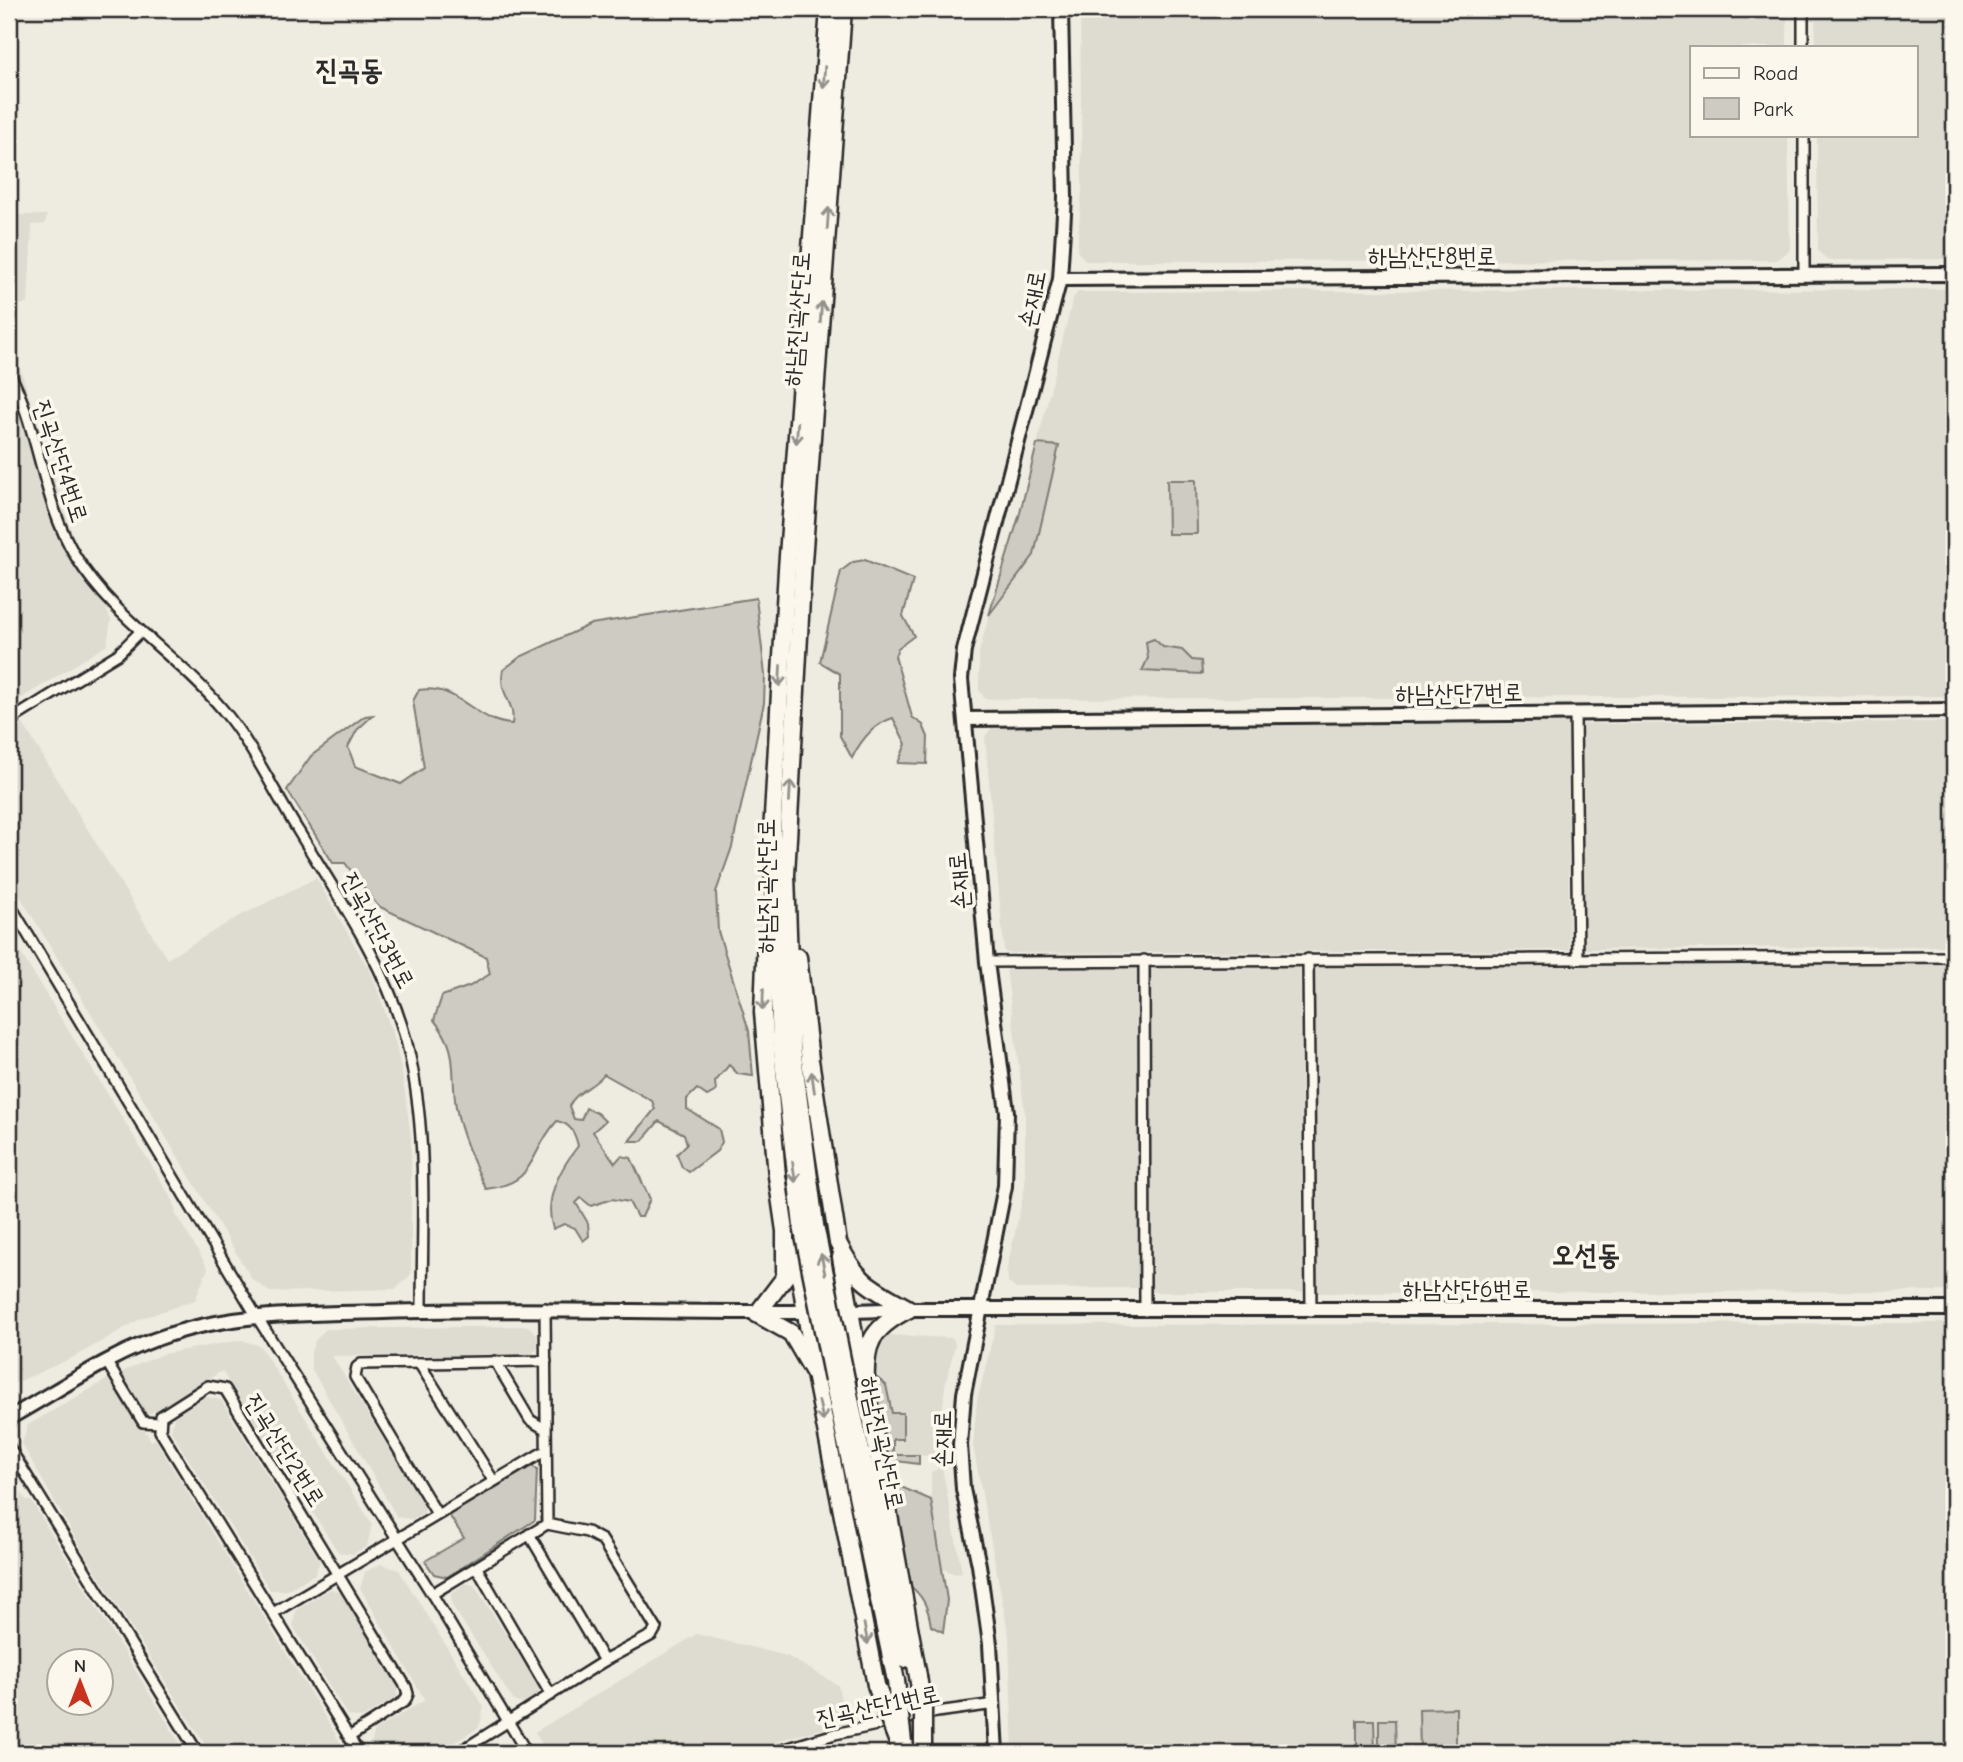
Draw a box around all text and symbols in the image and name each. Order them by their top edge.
legend [1690,46,1918,136]
district label: 진곡동 [315,54,383,86]
text: Road [1753,61,1798,85]
one-way arrow [817,65,830,88]
text: Park [1753,97,1793,121]
one-way arrow [821,207,834,230]
street label: 하남산단8번로 [1368,242,1496,270]
street label: 하남진곡산단로 [778,251,816,387]
street label: 손재로 [1013,268,1051,330]
one-way arrow [814,301,827,324]
street label: 진곡산단4번로 [28,396,94,526]
one-way arrow [790,421,803,444]
one-way arrow [773,665,786,687]
street label: 하남산단7번로 [1395,678,1523,708]
one-way arrow [784,780,797,803]
street label: 하남진곡산단로 [752,818,780,954]
street label: 손재로 [943,851,975,911]
street label: 진곡산단3번로 [336,867,420,993]
one-way arrow [757,988,770,1011]
one-way arrow [806,1071,819,1093]
one-way arrow [788,1160,801,1183]
district label: 오선동 [1552,1239,1620,1271]
one-way arrow [816,1253,829,1275]
street label: 하남산단6번로 [1403,1275,1531,1303]
street label: 하남진곡산단로 [854,1374,910,1512]
street label: 진곡산단2번로 [239,1388,331,1512]
one-way arrow [815,1399,828,1422]
street label: 손재로 [927,1410,957,1468]
one-way arrow [859,1622,873,1645]
north arrow [46,1646,116,1716]
text: N [74,1655,86,1677]
street label: 진곡산단1번로 [814,1679,942,1733]

